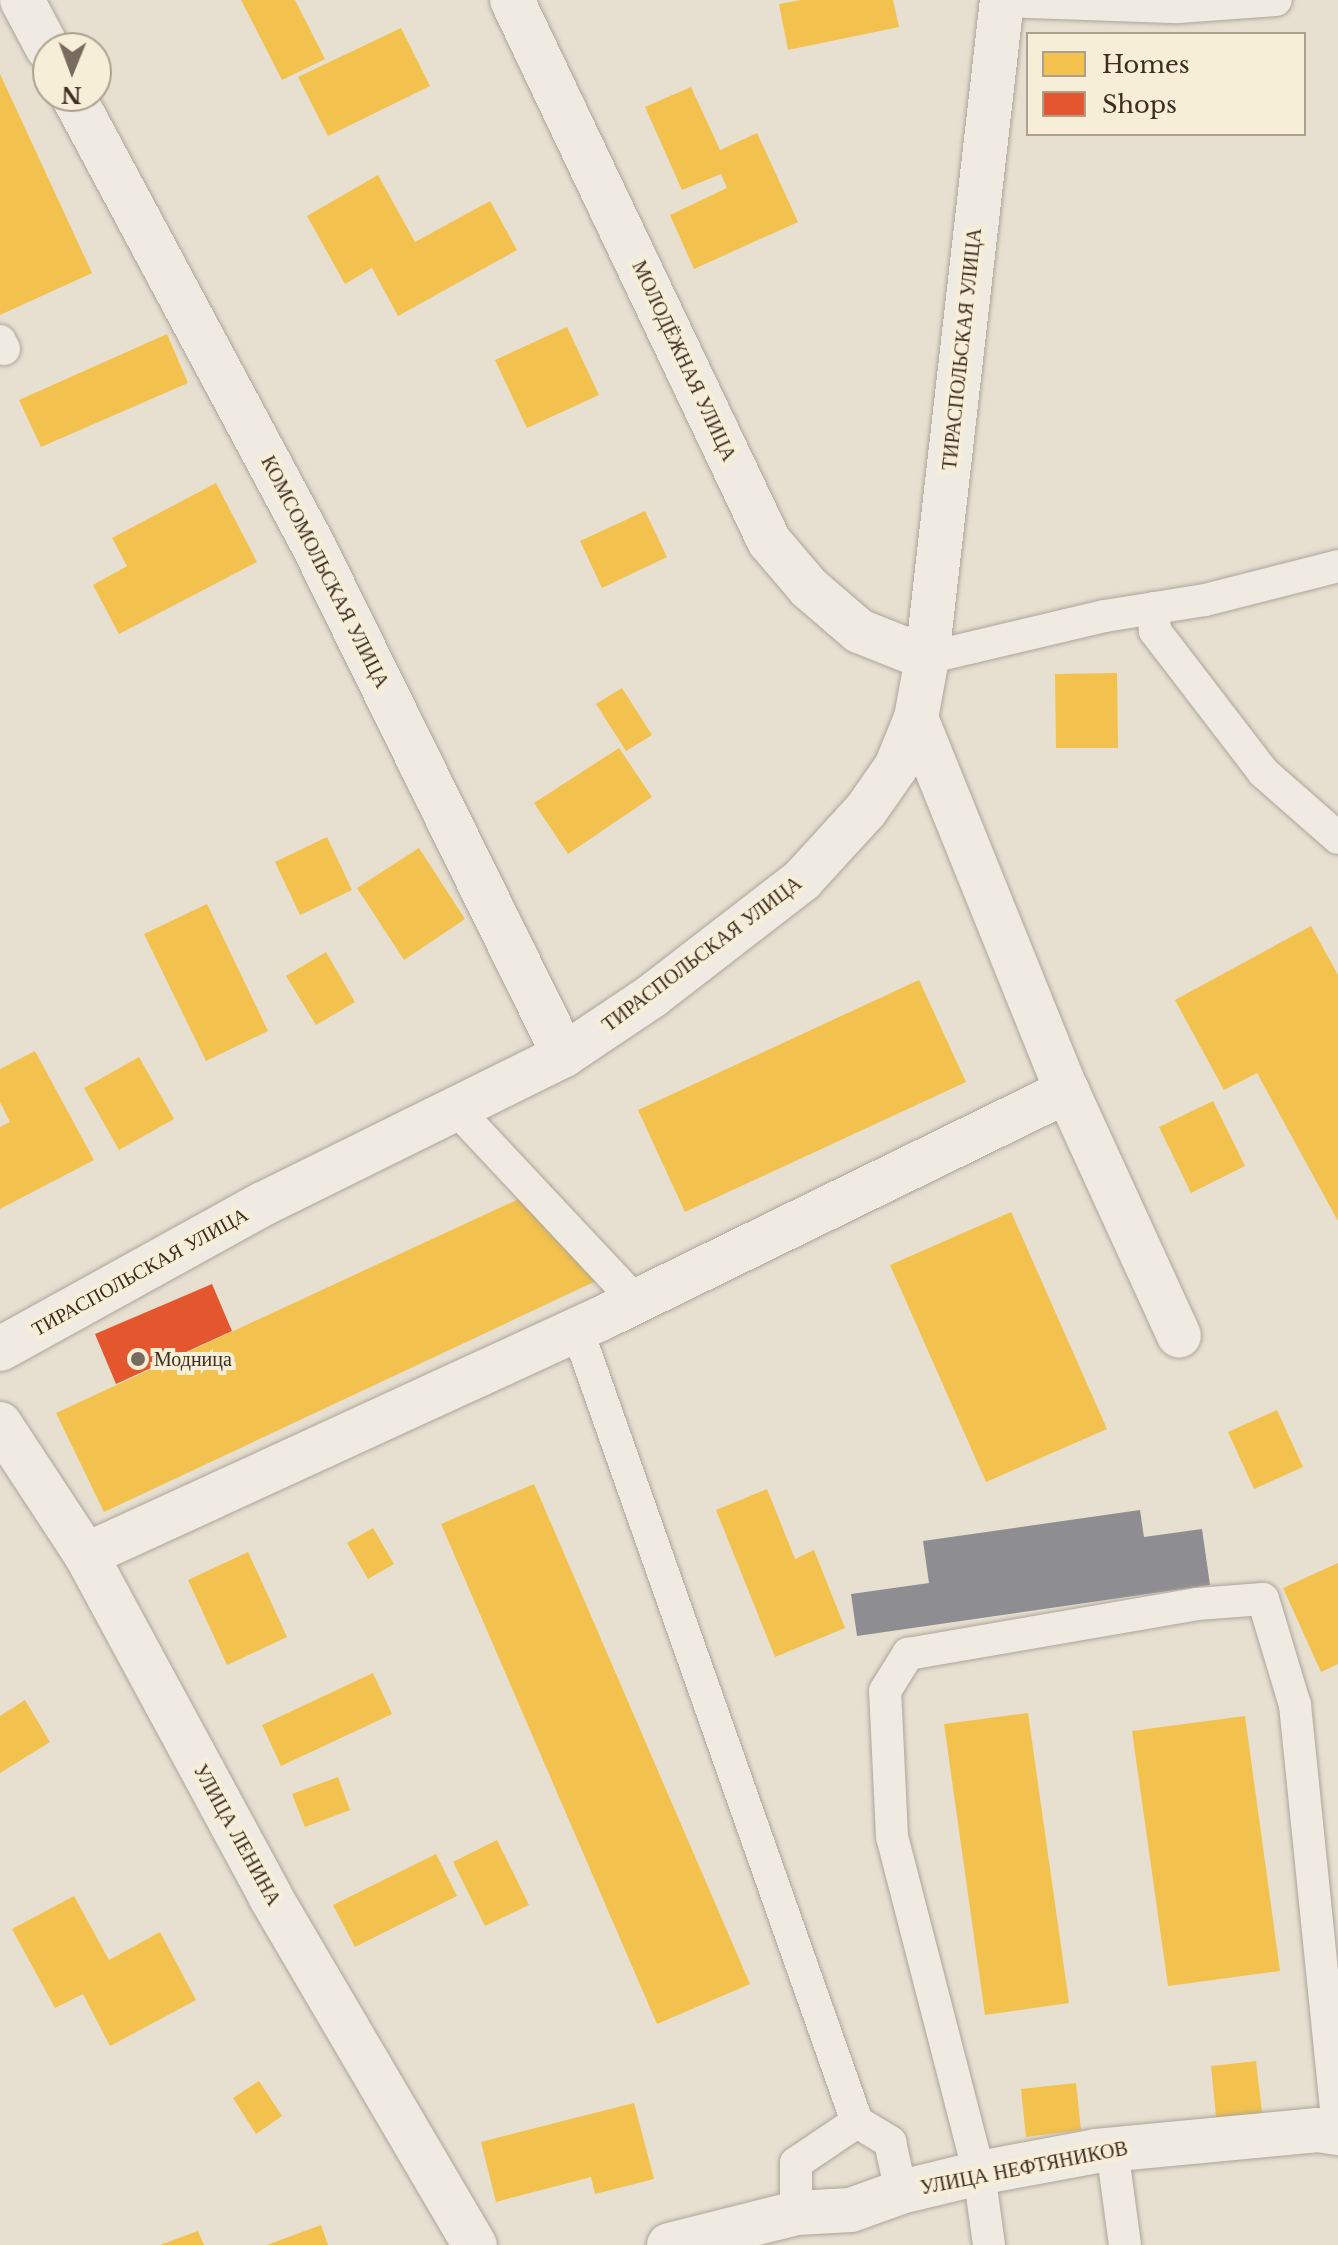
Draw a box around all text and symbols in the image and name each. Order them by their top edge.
north arrow [32,32,112,112]
legend [1026,32,1306,136]
text: Homes [1102,50,1190,79]
text: N [61,81,82,108]
text: Shops [1102,90,1177,119]
street label: ТИРАСПОЛЬСКАЯ УЛИЦА [937,227,987,471]
street label: МОЛОДЁЖНАЯ УЛИЦА [627,257,741,465]
street label: КОМСОМОЛЬСКАЯ УЛИЦА [256,452,394,692]
street label: ТИРАСПОЛЬСКАЯ УЛИЦА [598,871,806,1037]
street label: ТИРАСПОЛЬСКАЯ УЛИЦА [28,1202,252,1342]
place label: Модница [154,1347,232,1371]
marker: Модница [129,1350,147,1368]
street label: УЛИЦА ЛЕНИНА [188,1760,286,1910]
street label: УЛИЦА НЕФТЯНИКОВ [918,2136,1130,2200]

